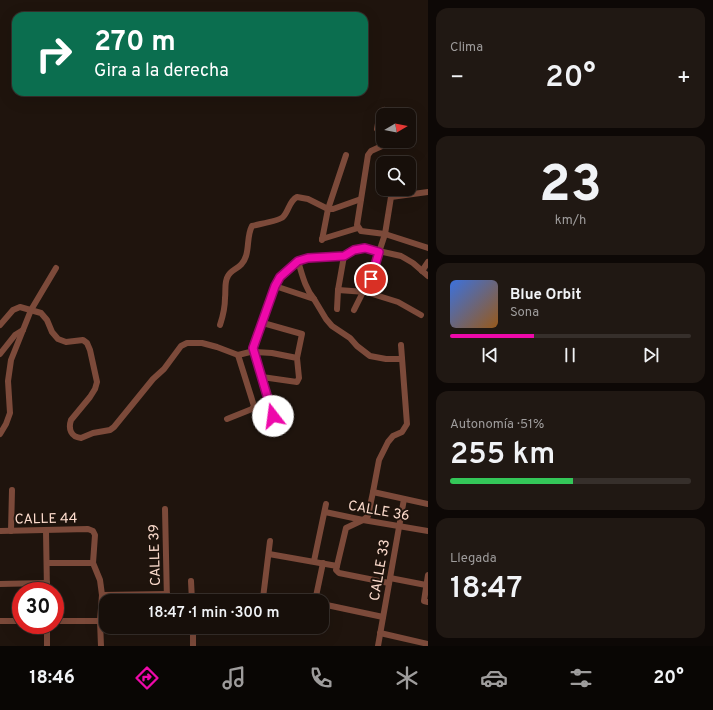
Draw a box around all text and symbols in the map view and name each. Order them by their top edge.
text: 270 m [94,25,176,61]
icon: right [28,28,80,80]
text: Clima [450,40,483,56]
text: Gira a la derecha [94,60,229,83]
text: 20° [545,60,596,97]
text: − [450,65,464,92]
text: + [677,65,691,92]
north arrow [376,108,416,148]
map controls [376,108,416,196]
text: 23 [539,154,602,220]
button: search [376,156,416,196]
text: km/h [555,213,586,229]
pin [354,262,388,296]
icon: arrive [360,268,382,290]
text: Blue Orbit [510,286,581,305]
text: Sona [510,305,539,321]
icon: previous [479,344,501,366]
icon: pause [559,344,581,366]
icon: next [640,344,662,366]
position arrow [252,395,294,437]
text: Autonomía · 51% [450,417,544,433]
text: 255 km [450,437,555,474]
street label: CALLE 36 [347,498,411,525]
street label: CALLE 44 [15,510,78,529]
street label: CALLE 39 [146,524,165,586]
street label: CALLE 33 [367,538,394,602]
text: Llegada [450,551,497,567]
text: 18:47 [450,571,522,608]
speed limit sign: 30 [12,582,64,634]
text: 18:47 · 1 min · 300 m [148,604,280,623]
icon: directions [133,664,161,692]
icon: music [220,664,248,692]
icon: phone [307,664,335,692]
icon: climate [393,664,421,692]
icon: car [480,664,508,692]
icon: filters [567,664,595,692]
text: 18:46 [29,667,75,690]
text: 20° [653,667,684,690]

